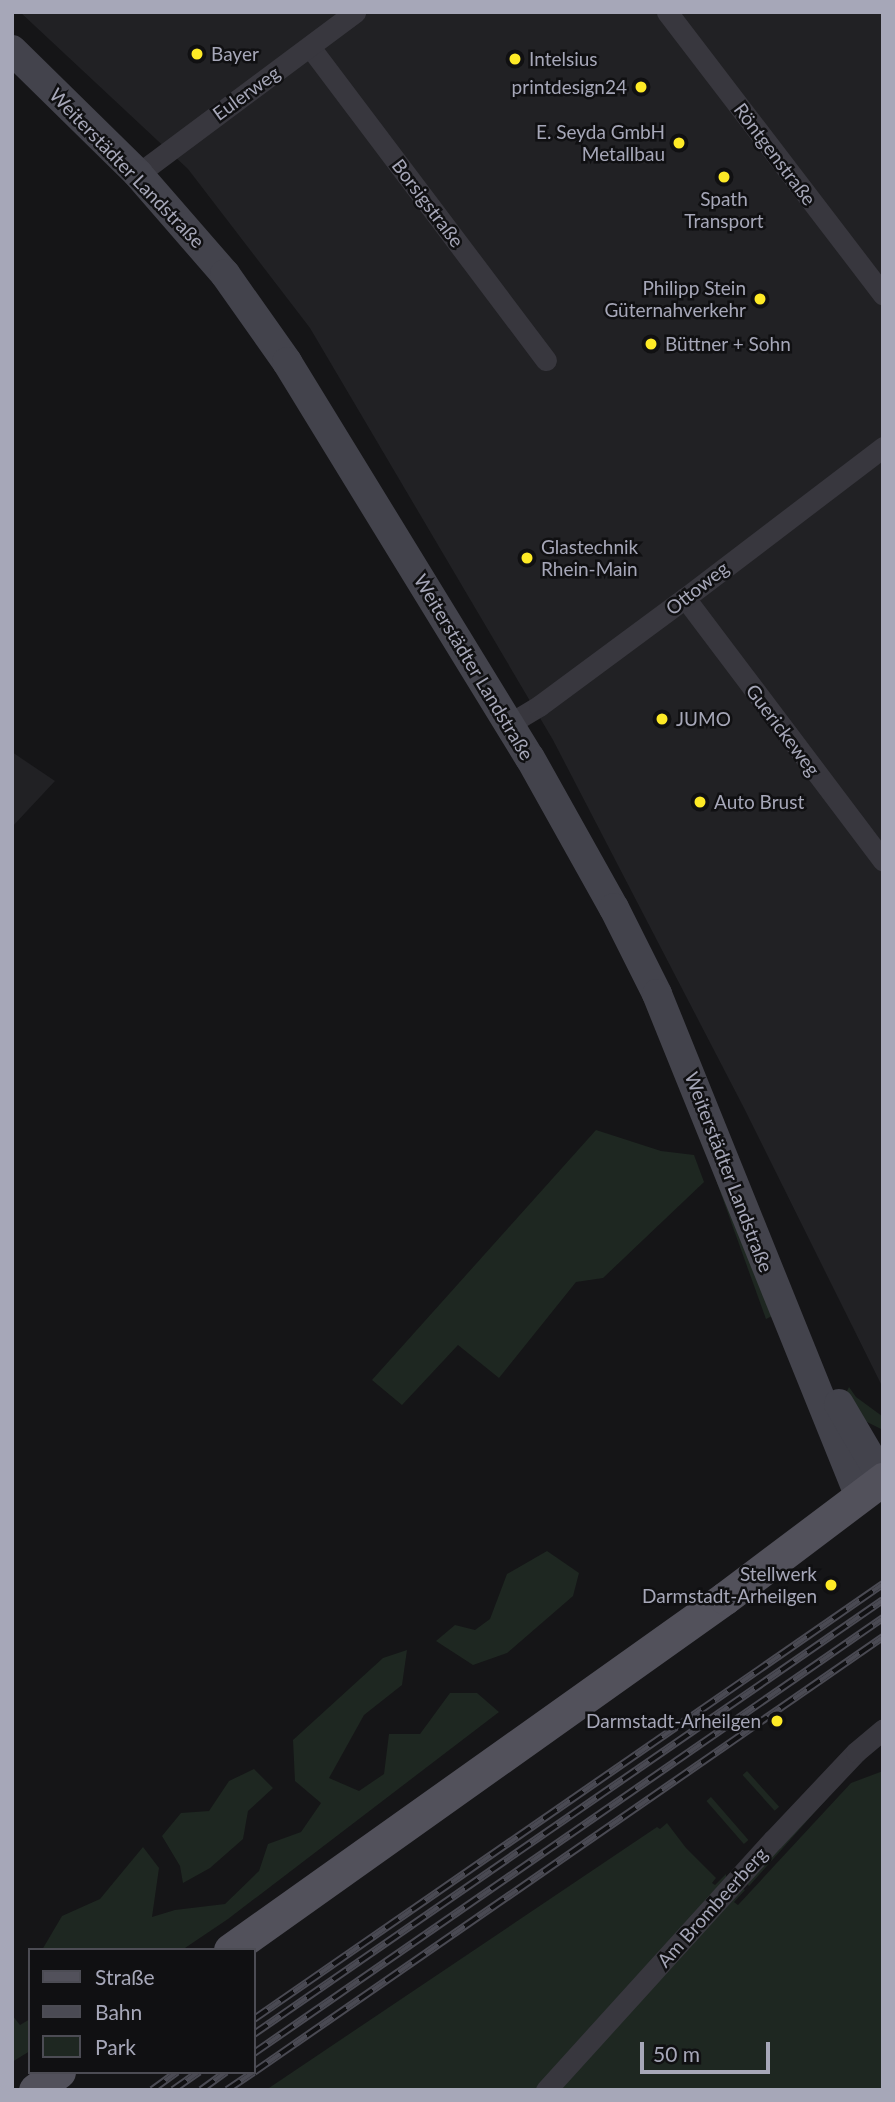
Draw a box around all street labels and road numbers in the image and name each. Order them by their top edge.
street label: Eulerweg [208,61,284,125]
street label: Weiterstädter Landstraße [45,83,209,253]
street label: Röntgenstraße [729,98,821,210]
street label: Borsigstraße [387,154,469,252]
street label: Ottoweg [661,556,733,620]
street label: Weiterstädter Landstraße [409,570,539,764]
street label: Guerickeweg [741,680,825,780]
street label: Weiterstädter Landstraße [680,1068,778,1276]
street label: Am Brombeerberg [652,1842,772,1972]

